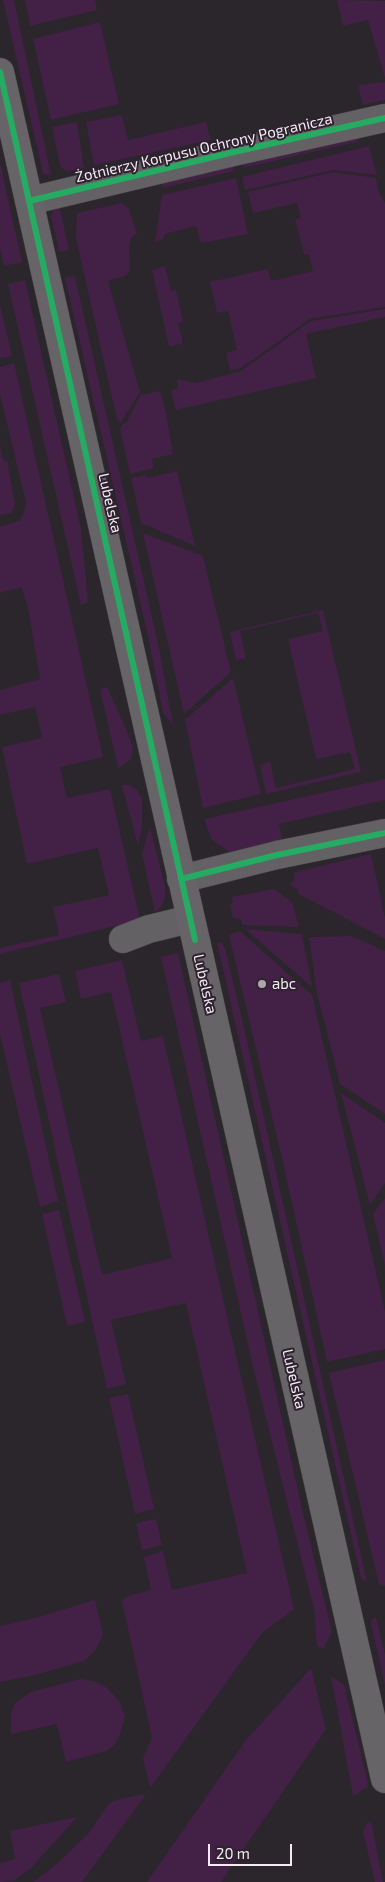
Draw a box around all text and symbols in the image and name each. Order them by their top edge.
street label: Żołnierzy Korpusu Ochrony Pogranicza [74,110,334,186]
street label: Lubelska [94,471,126,535]
street label: Lubelska [189,952,221,1016]
place label: abc [272,975,296,993]
marker: abc [256,978,268,990]
street label: Lubelska [278,1347,310,1411]
scale bar [210,1834,294,1866]
text: 20 m [216,1844,250,1862]

